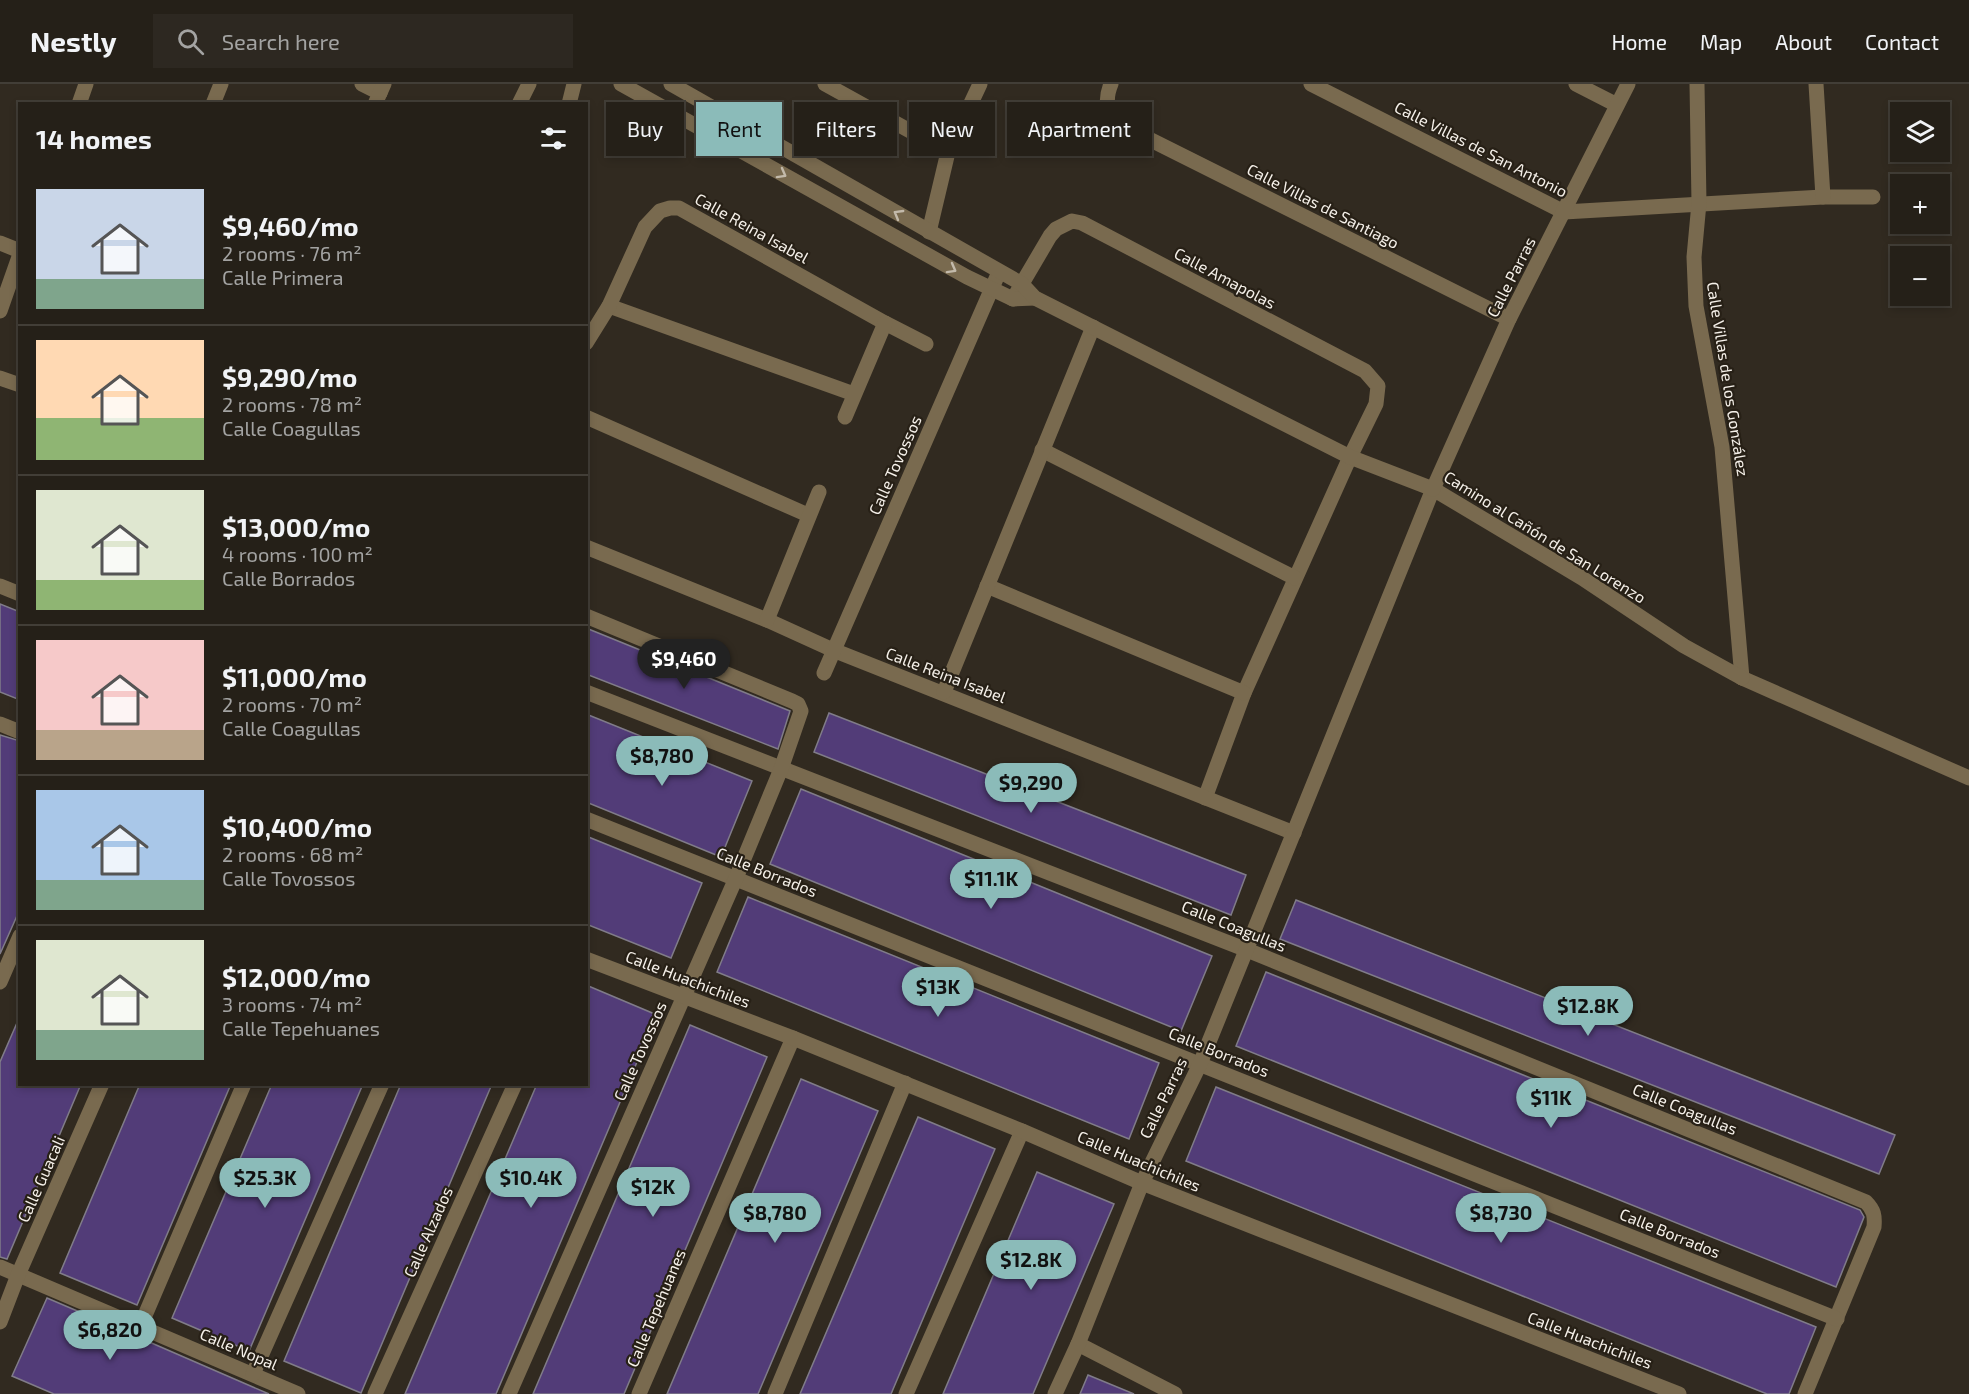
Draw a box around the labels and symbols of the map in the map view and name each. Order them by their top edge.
street label: Calle Villas de San Antonio [1392,97,1571,200]
street label: Calle Villas de Santiago [1244,159,1402,252]
one-way arrow [776,167,786,178]
street label: Calle Reina Isabel [692,188,813,267]
one-way arrow [894,210,904,221]
street label: Calle Parras [1482,233,1539,320]
street label: Calle Amapolas [1171,243,1279,312]
one-way arrow [946,262,956,273]
street label: Calle Villas de los González [1704,280,1753,478]
street label: Calle Tovossos [864,412,925,517]
street label: Camino al Cañón de San Lorenzo [1441,466,1650,607]
pin: $9,460 [635,639,733,690]
street label: Calle Reina Isabel [883,643,1009,706]
pin: $8,780 [613,736,711,787]
pin: $9,290 [982,763,1080,814]
street label: Calle Borrados [714,843,820,900]
pin: $11.1K [942,859,1040,910]
street label: Calle Coagullas [1179,896,1289,955]
street label: Calle Huachichiles [623,946,753,1011]
pin: $13K [902,967,974,1018]
pin: $12.8K [1539,986,1637,1037]
street label: Calle Tovossos [609,998,670,1103]
street label: Calle Borrados [1166,1023,1272,1080]
street label: Calle Parras [1135,1054,1190,1141]
pin: $11K [1515,1078,1587,1129]
street label: Calle Coagullas [1630,1079,1740,1138]
street label: Calle Huachichiles [1075,1126,1204,1195]
street label: Calle Guacali [13,1133,68,1225]
pin: $25.3K [216,1158,314,1209]
pin: $10.4K [482,1158,580,1209]
pin: $12K [617,1167,689,1218]
street label: Calle Alzados [399,1184,456,1280]
pin: $8,780 [726,1193,824,1244]
pin: $8,730 [1452,1193,1550,1244]
street label: Calle Borrados [1617,1204,1723,1261]
pin: $12.8K [982,1240,1080,1291]
street label: Calle Tepehuanes [622,1246,689,1370]
street label: Calle Huachichiles [1525,1307,1655,1372]
pin: $6,820 [61,1310,159,1361]
street label: Calle Nopal [197,1324,281,1374]

